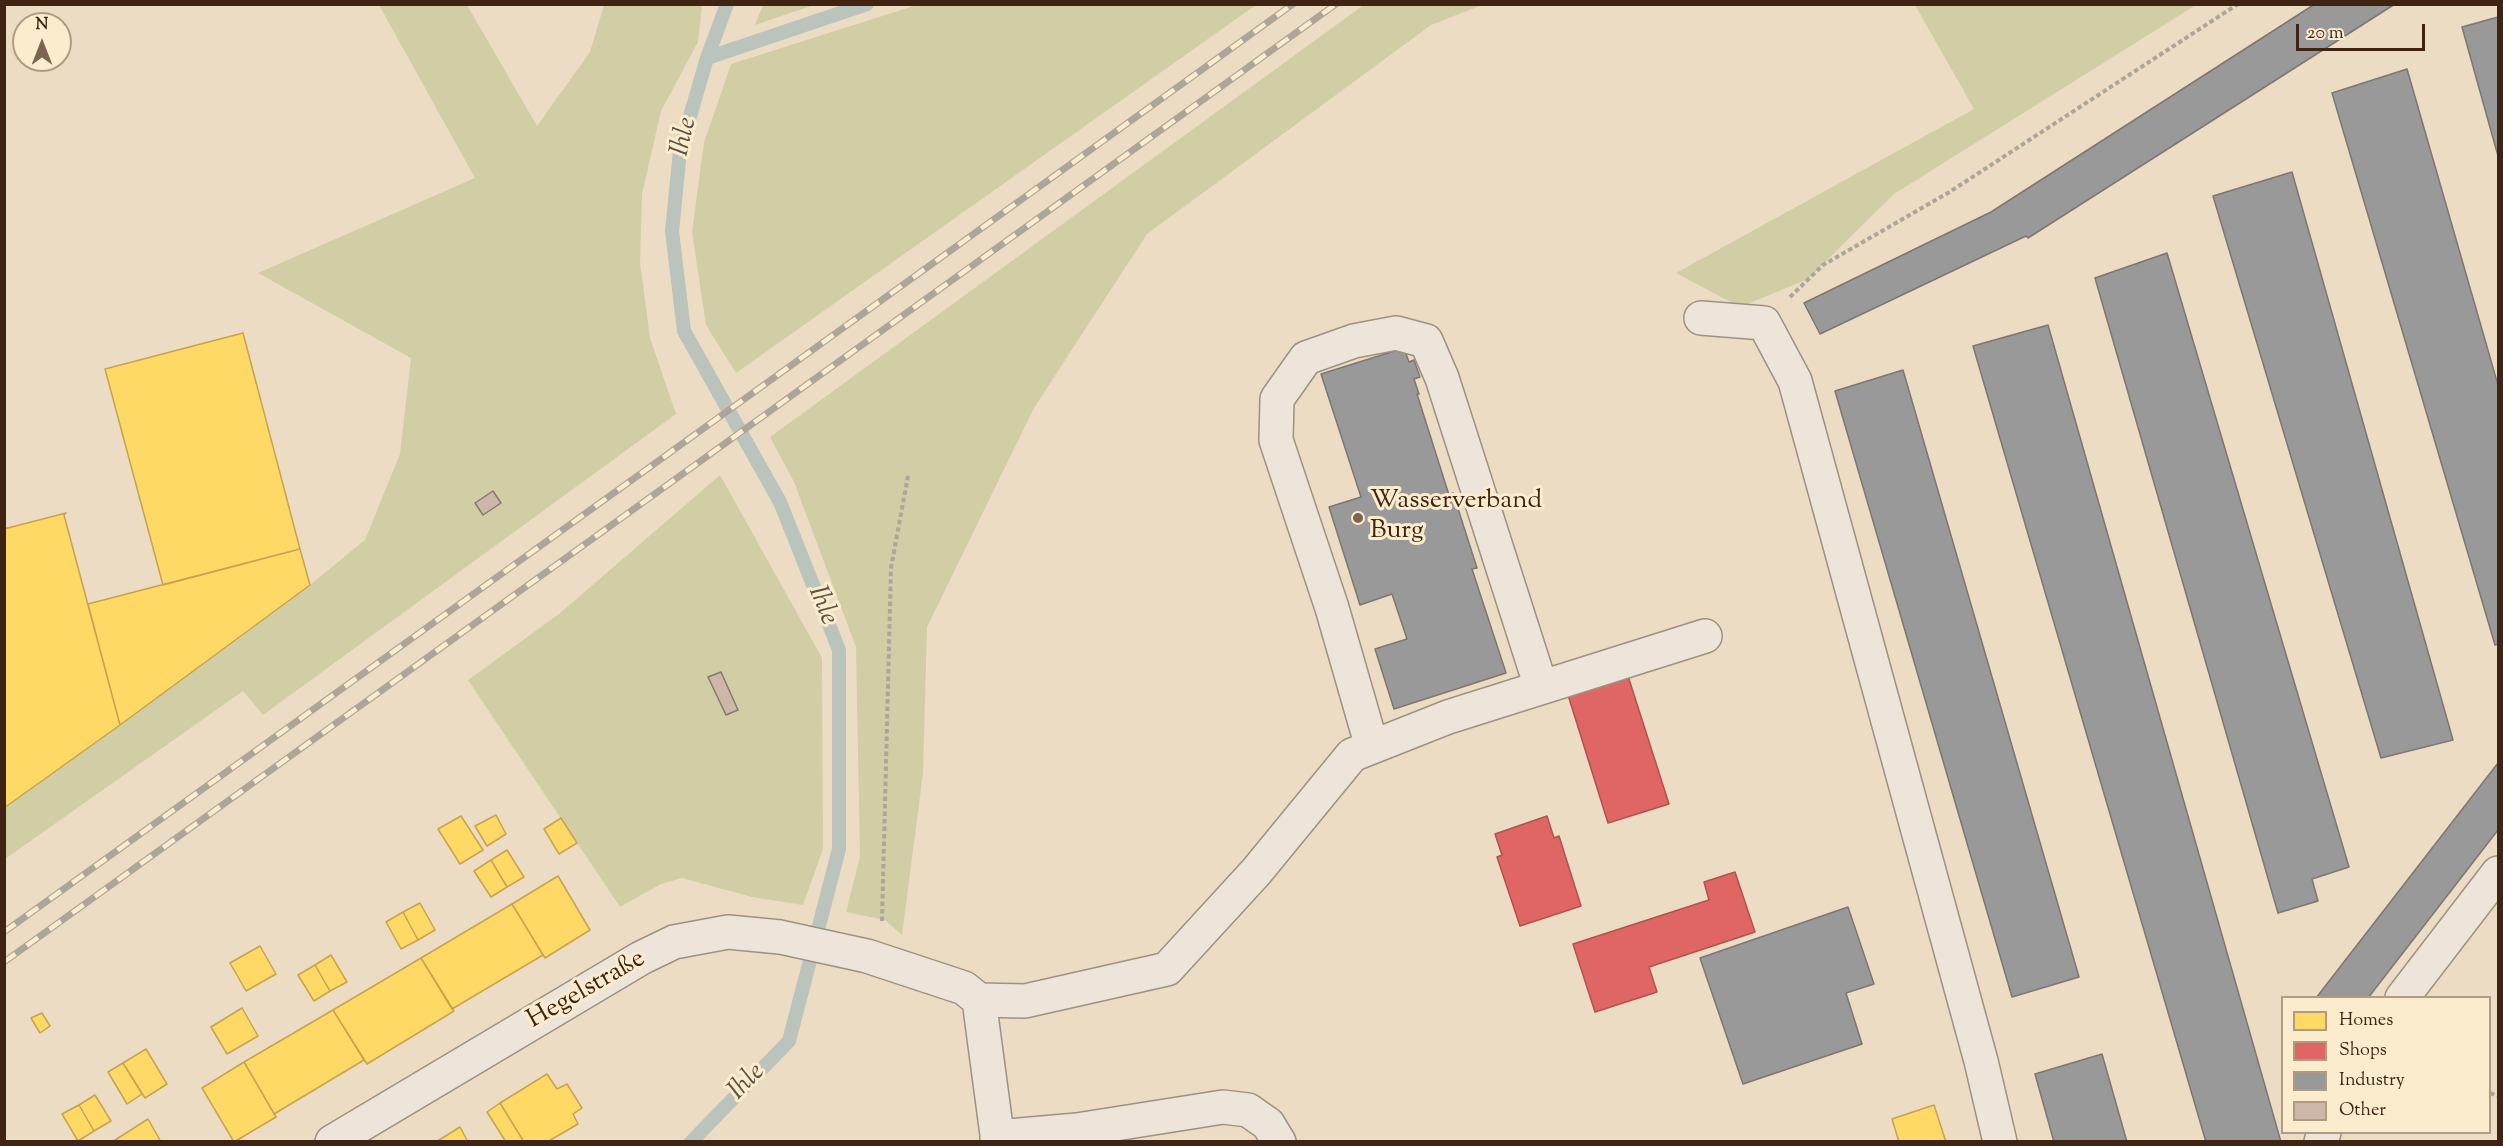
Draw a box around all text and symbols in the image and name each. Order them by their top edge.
north arrow [12,12,72,72]
scale bar [2299,12,2428,50]
text: N [36,14,48,37]
text: 20 m [2307,21,2344,47]
water label: Ihle [666,114,706,160]
place label: Wasserverband Burg [1370,487,1542,548]
marker: Wasserverband Burg [1351,511,1365,525]
water label: Ihle [799,582,843,630]
street label: Hegelstraße [522,945,652,1037]
legend [2281,996,2491,1134]
text: Homes [2339,1008,2393,1034]
text: Shops [2339,1038,2387,1064]
water label: Ihle [723,1058,773,1108]
text: Industry [2339,1068,2405,1094]
text: Other [2339,1098,2386,1124]

